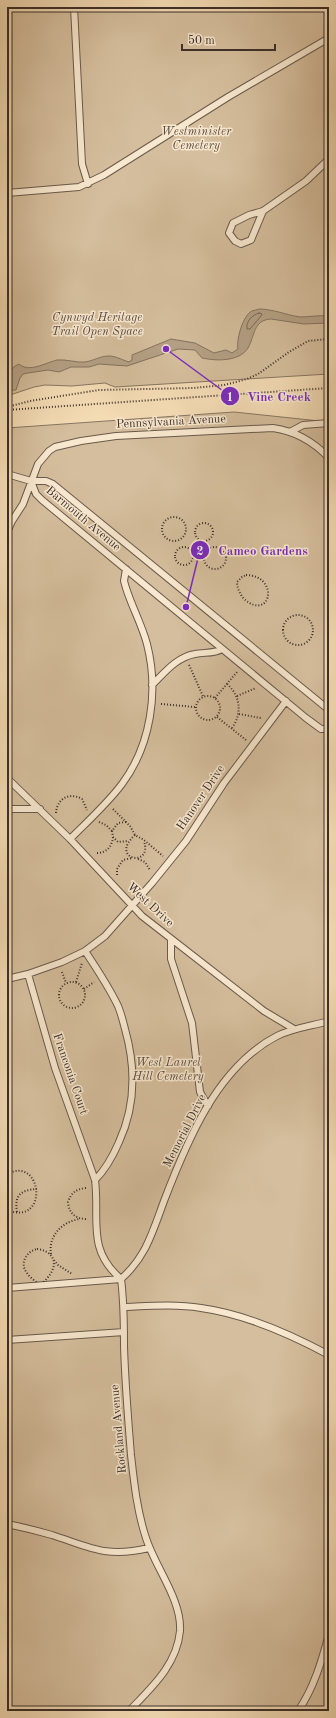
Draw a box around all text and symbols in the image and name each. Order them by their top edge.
scale bar [182,26,275,52]
text: 50 m [188,34,215,47]
park label: Westminister Cemetery [161,126,232,152]
park label: Cynwyd Heritage Trail Open Space [51,312,143,338]
callout: Vine Creek [220,384,319,409]
text: Vine Creek [247,391,312,404]
text: 1 [227,392,233,404]
street label: Pennsylvania Avenue [116,413,227,431]
street label: Barmouth Avenue [43,484,123,554]
callout: Cameo Gardens [190,538,316,563]
text: Cameo Gardens [218,545,308,558]
text: 2 [197,546,204,558]
street label: Hanover Drive [175,763,227,833]
street label: West Drive [124,881,176,930]
street label: Franconia Court [50,1032,90,1116]
park label: West Laurel Hill Cemetery [131,1057,205,1083]
street label: Memorial Drive [161,1092,209,1170]
street label: Rockland Avenue [109,1383,129,1474]

